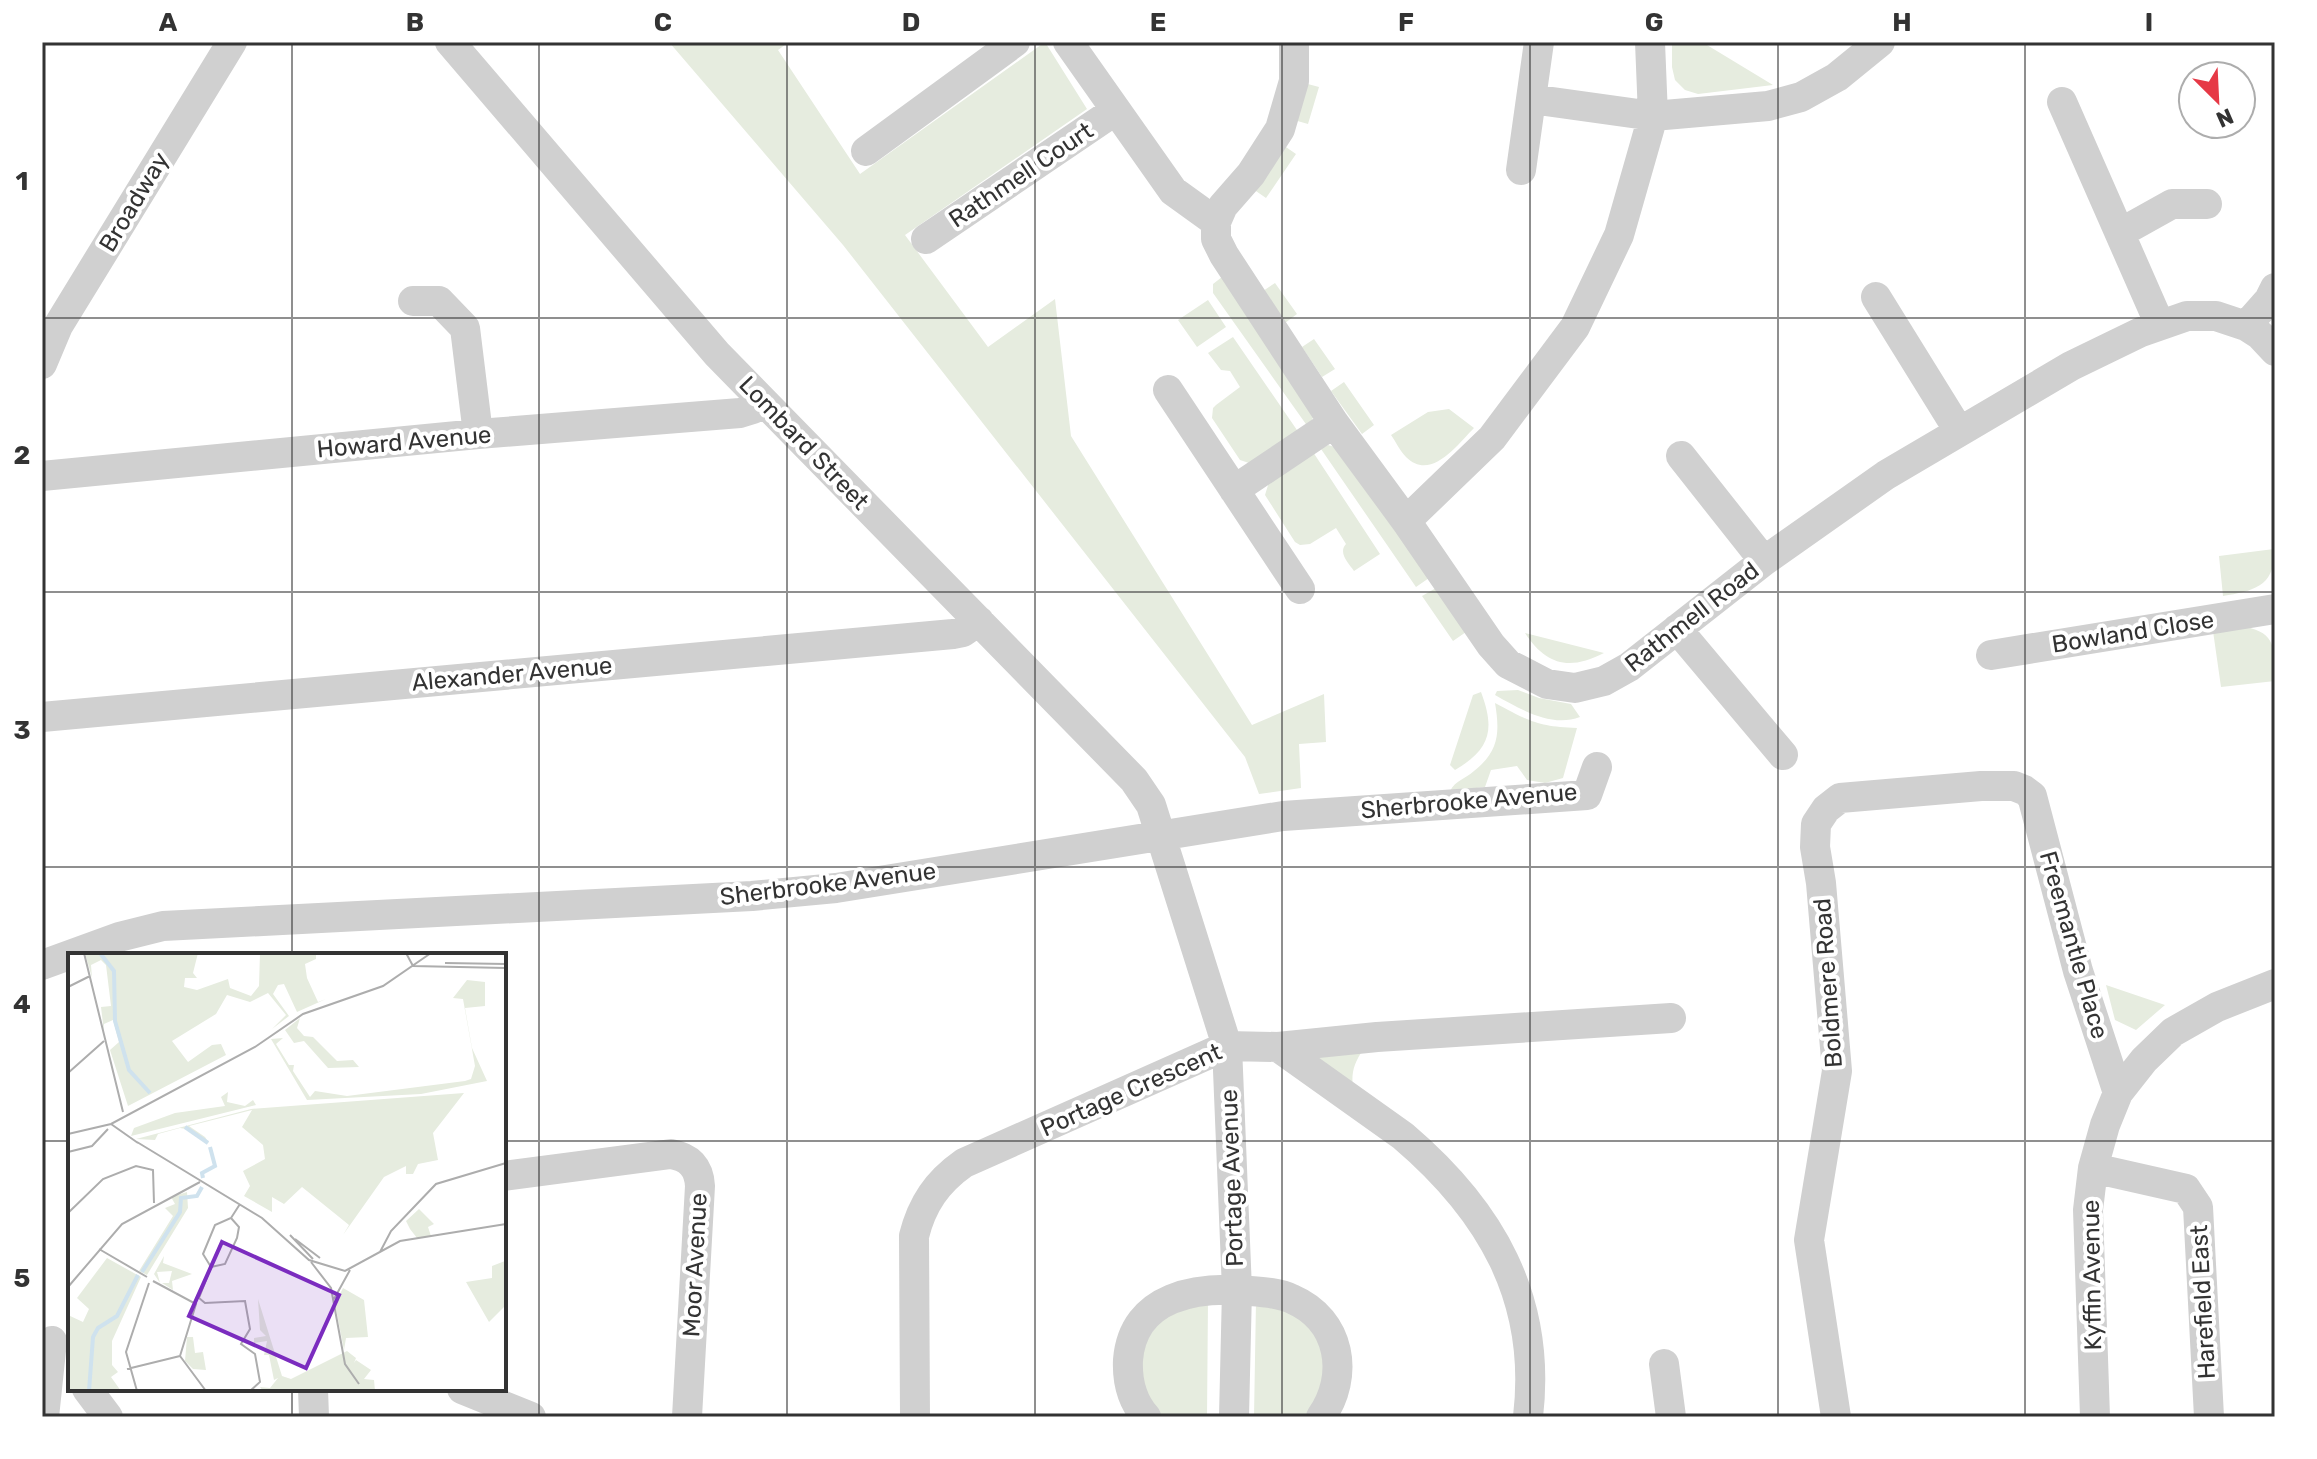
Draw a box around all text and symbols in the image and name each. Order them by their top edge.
text: A [159,7,178,38]
text: B [406,7,424,38]
text: C [654,7,672,38]
text: D [902,7,920,38]
text: E [1150,7,1166,38]
text: F [1398,7,1414,38]
text: G [1645,7,1663,38]
text: H [1892,7,1912,38]
text: I [2145,7,2153,38]
north arrow [2177,60,2257,140]
text: N [2212,102,2238,133]
street label: Rathmell Court [944,116,1098,234]
street label: Broadway [93,147,175,257]
text: 1 [16,166,28,197]
street label: Lombard Street [733,371,875,515]
street label: Howard Avenue [316,420,492,464]
text: 2 [14,440,30,471]
street label: Rathmell Road [1620,556,1764,678]
street label: Bowland Close [2050,605,2216,659]
street label: Alexander Avenue [411,651,613,697]
text: 3 [13,715,31,746]
street label: Sherbrooke Avenue [1360,778,1578,824]
street label: Freemantle Place [2034,848,2114,1042]
street label: Sherbrooke Avenue [718,857,938,911]
street label: Boldmere Road [1808,897,1848,1069]
inset map [68,953,506,1391]
text: 4 [13,989,31,1020]
street label: Portage Crescent [1036,1037,1226,1143]
street label: Portage Avenue [1215,1089,1249,1267]
street label: Moor Avenue [677,1192,713,1338]
street label: Kyffin Avenue [2077,1199,2107,1351]
street label: Harefield East [2185,1224,2221,1380]
text: 5 [14,1263,30,1294]

